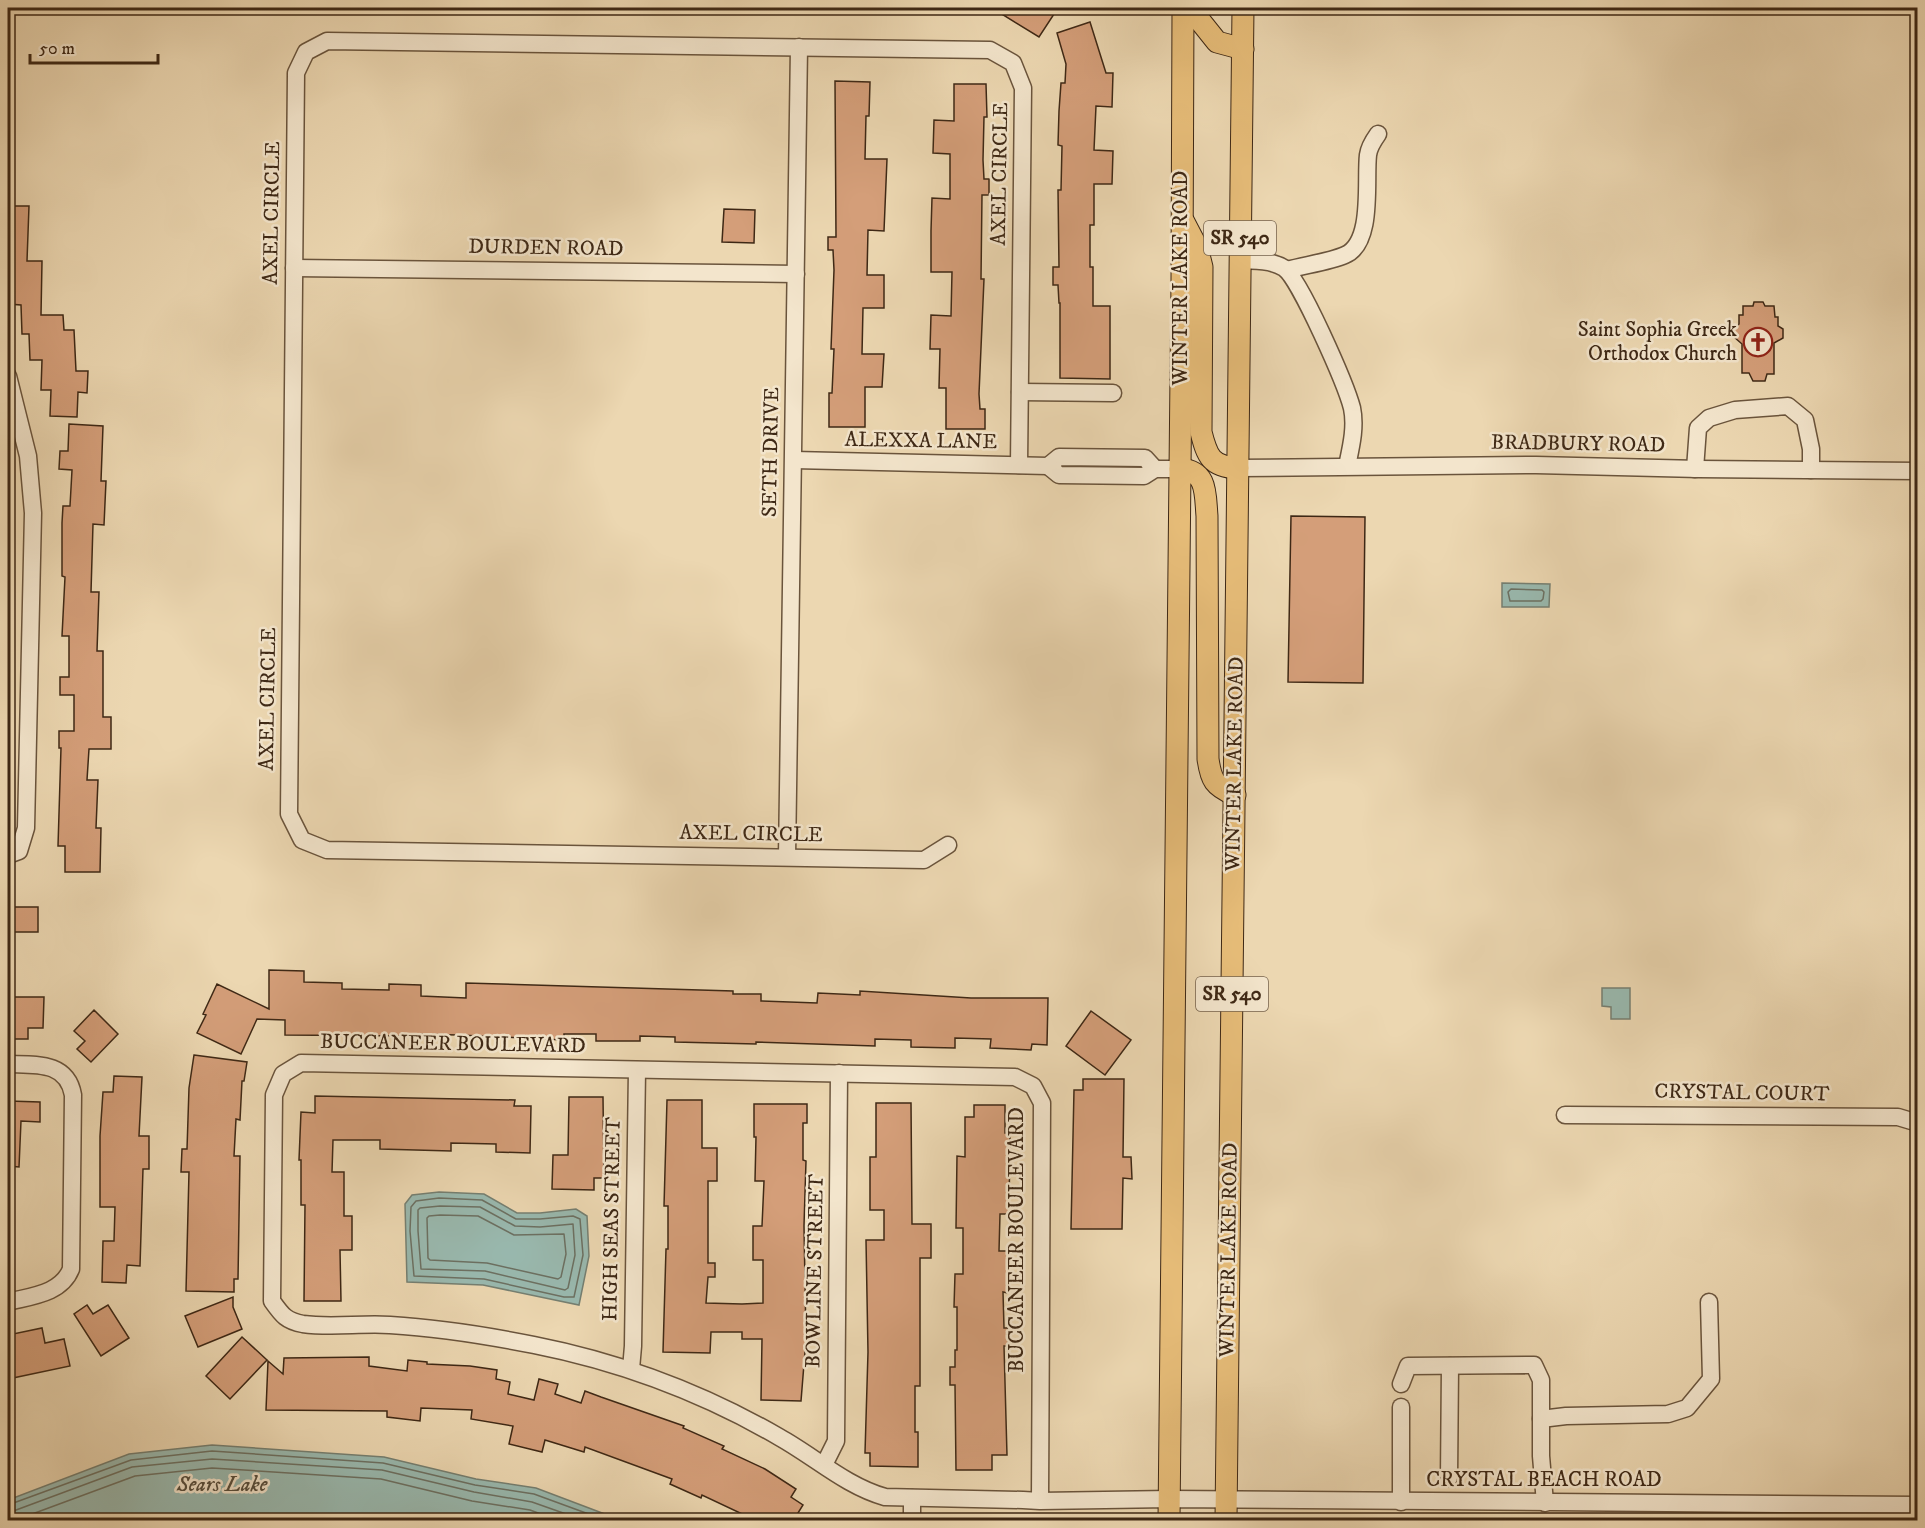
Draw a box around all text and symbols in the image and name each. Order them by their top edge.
scale bar [30,27,158,65]
text: 50 m [39,38,75,60]
street label: AXEL CIRCLE [986,102,1014,246]
street label: AXEL CIRCLE [258,141,286,285]
street label: WINTER LAKE ROAD [1168,171,1194,386]
road number: SR 540 [1204,221,1276,255]
street label: DURDEN ROAD [468,234,624,262]
place label: Saint Sophia Greek Orthodox Church [1578,317,1738,367]
church icon: Saint Sophia Greek Orthodox Church [1742,326,1774,358]
street label: SETH DRIVE [757,387,785,517]
street label: ALEXXA LANE [844,427,998,455]
street label: BRADBURY ROAD [1491,429,1665,459]
street label: AXEL CIRCLE [254,627,282,771]
street label: WINTER LAKE ROAD [1220,656,1250,873]
street label: AXEL CIRCLE [679,820,823,848]
road number: SR 540 [1196,977,1268,1011]
street label: BUCCANEER BOULEVARD [320,1029,586,1059]
street label: CRYSTAL COURT [1654,1078,1830,1108]
street label: BUCCANEER BOULEVARD [1004,1107,1030,1373]
street label: HIGH SEAS STREET [597,1117,627,1321]
street label: WINTER LAKE ROAD [1214,1142,1244,1359]
street label: BOWLINE STREET [800,1174,830,1368]
street label: CRYSTAL BEACH ROAD [1426,1467,1662,1493]
water label: Sears Lake [176,1471,268,1498]

